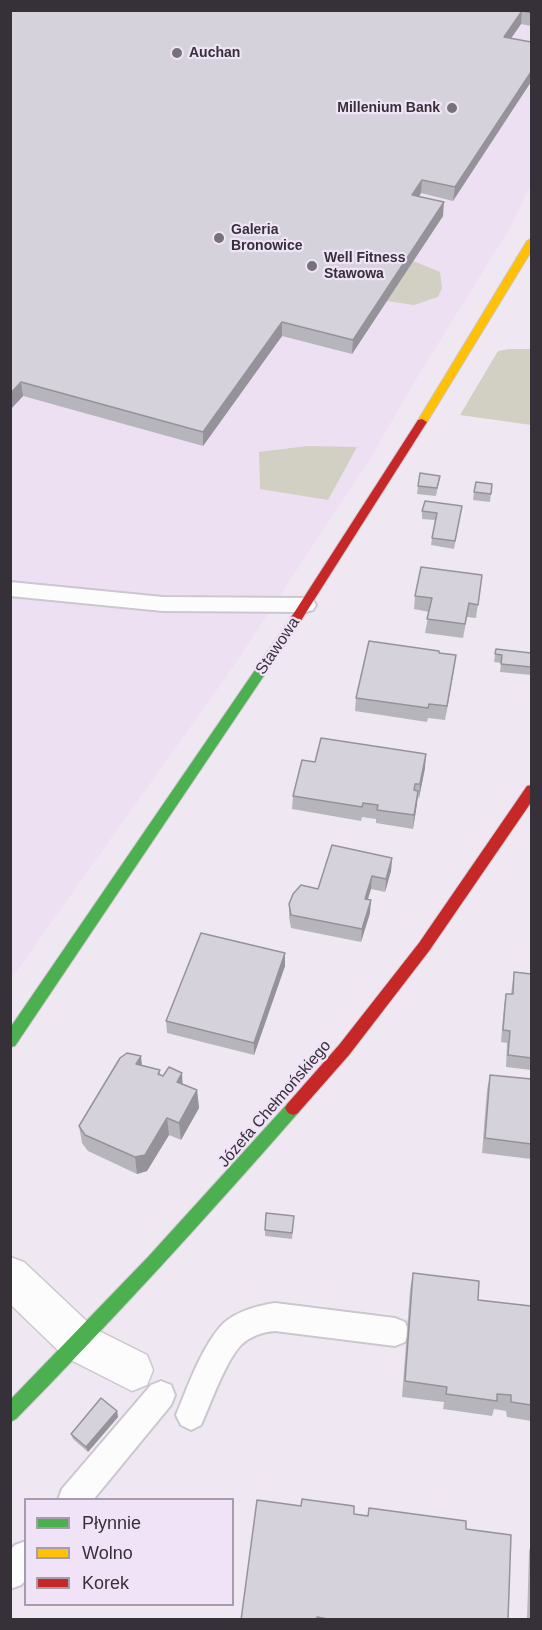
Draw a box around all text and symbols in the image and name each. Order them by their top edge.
place label: Auchan [189,45,240,61]
marker: Auchan [170,46,184,60]
place label: Millenium Bank [337,100,440,116]
marker: Millenium Bank [445,101,459,115]
place label: Galeria Bronowice [231,222,303,255]
marker: Galeria Bronowice [212,231,226,245]
place label: Well Fitness Stawowa [324,250,405,282]
marker: Well Fitness Stawowa [305,259,319,273]
street label: Stawowa [252,614,304,678]
street label: Józefa Chełmońskiego [215,1037,335,1171]
legend [24,1498,234,1606]
text: Płynnie [82,1513,141,1533]
text: Wolno [82,1543,133,1563]
text: Korek [82,1573,129,1593]

